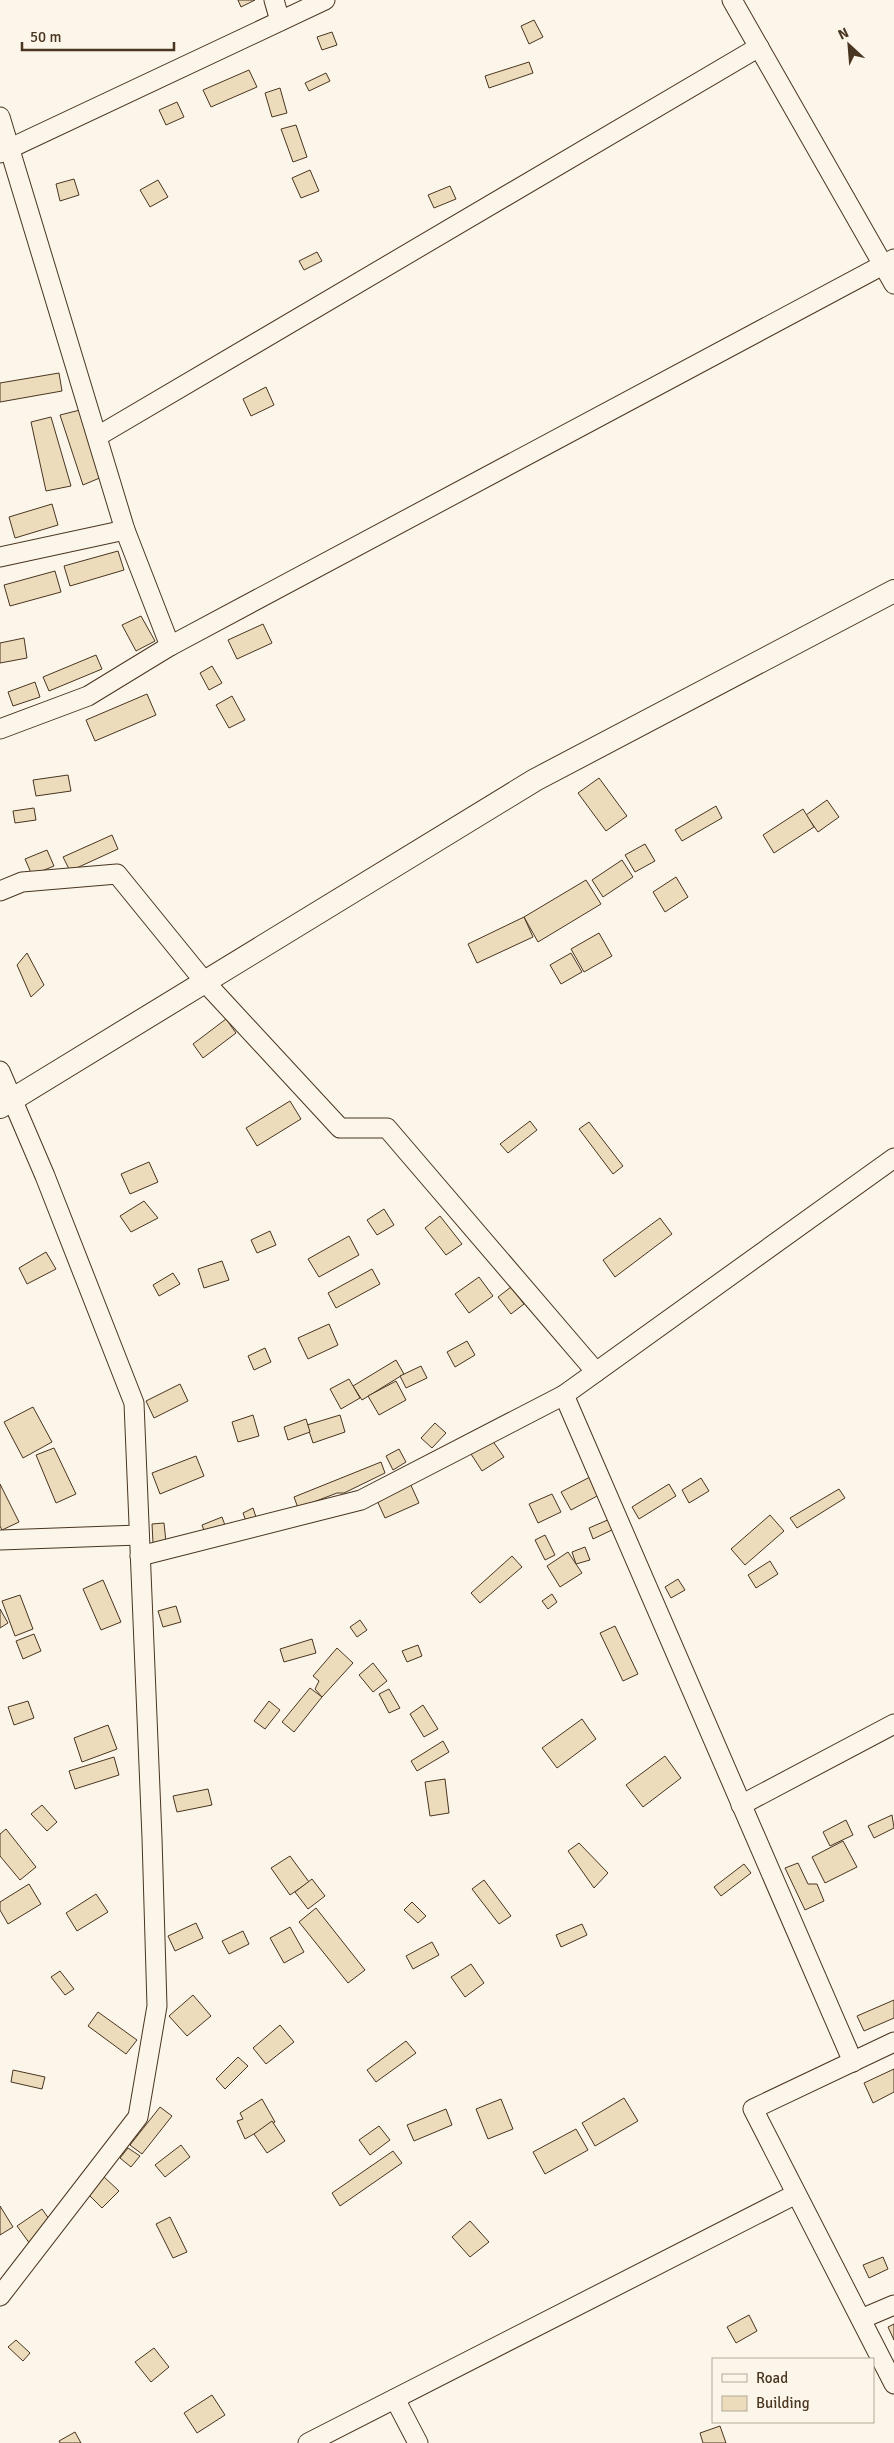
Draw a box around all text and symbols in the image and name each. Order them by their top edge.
scale bar [22,20,175,52]
north arrow [824,20,874,70]
text: N [835,24,852,44]
text: 50 m [30,28,61,46]
legend [712,2358,874,2423]
text: Road [756,2369,788,2387]
text: Building [756,2394,810,2412]

